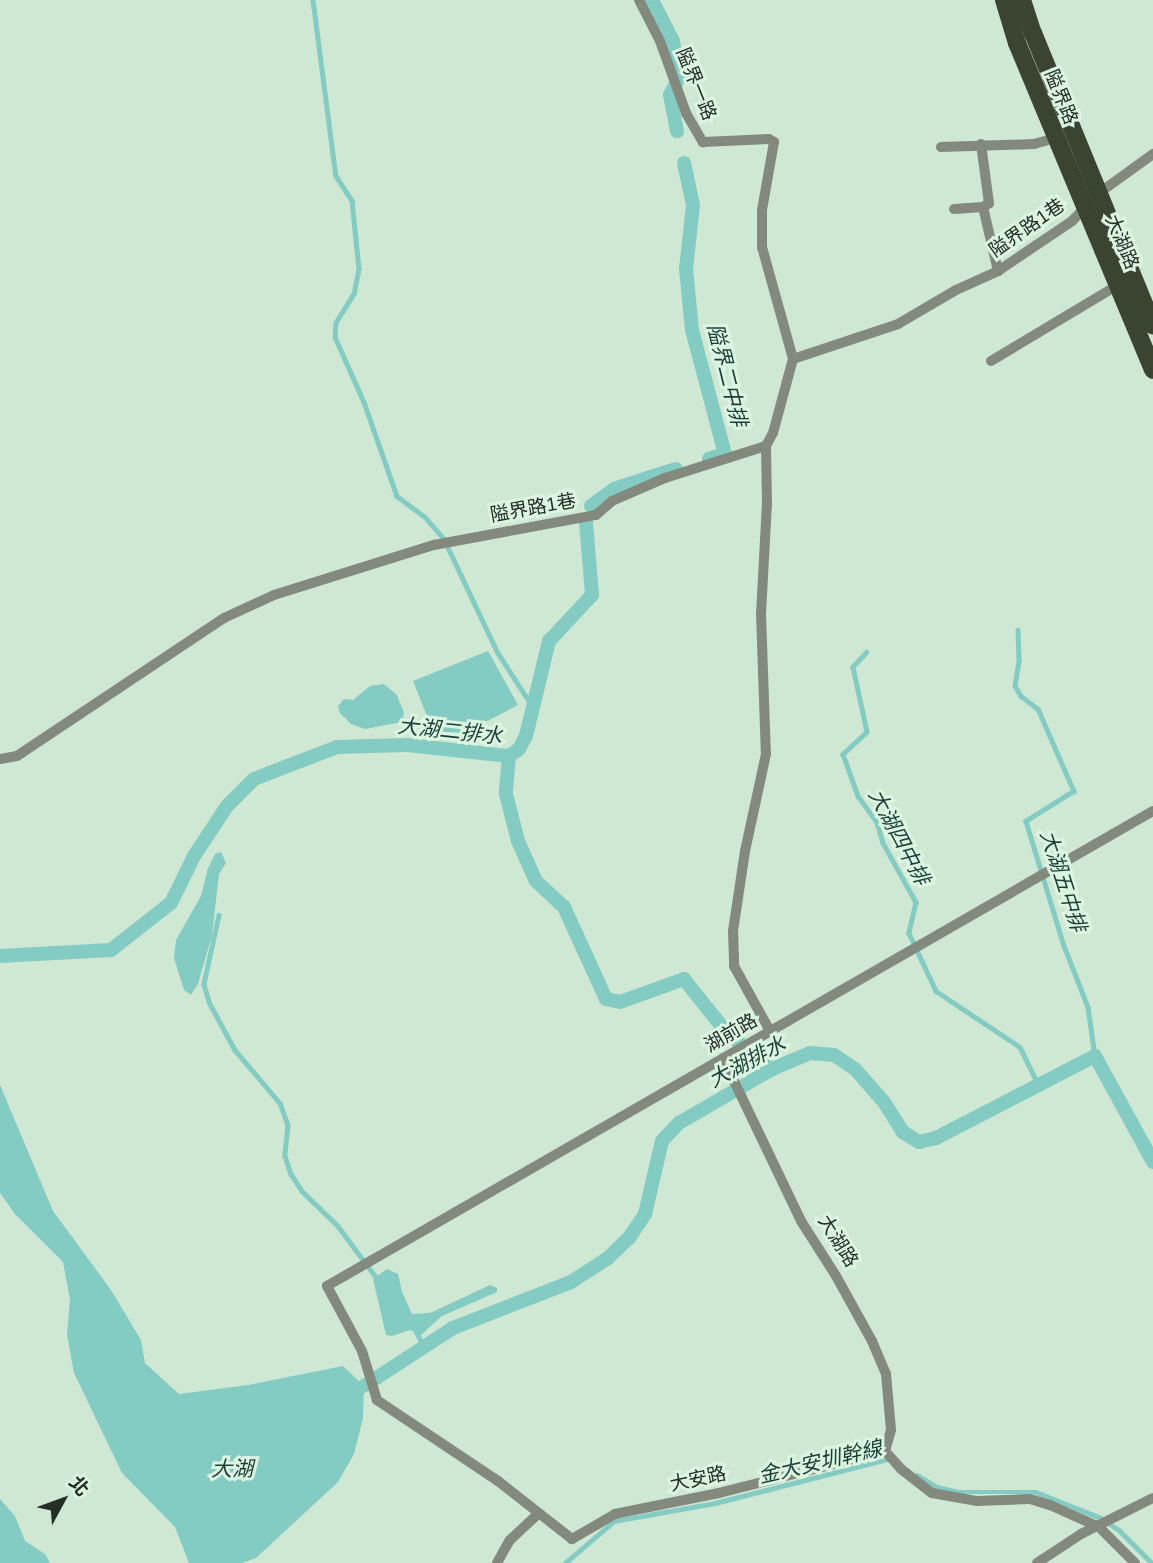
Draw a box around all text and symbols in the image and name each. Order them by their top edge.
street label: 隘界一路 [671,44,721,124]
street label: 隘界路 [1040,66,1082,128]
street label: 隘界路1巷 [985,194,1069,262]
street label: 大湖路 [1100,211,1144,273]
water label: 隘界二中排 [702,321,752,429]
street label: 隘界路1巷 [488,489,578,527]
water label: 大湖二排水 [396,713,504,749]
water label: 大湖四中排 [863,785,935,889]
water label: 大湖五中排 [1035,827,1091,935]
street label: 湖前路 [701,1009,761,1057]
water label: 大湖排水 [704,1031,790,1093]
street label: 大湖路 [813,1211,863,1271]
water label: 金大安圳幹線 [756,1436,884,1488]
water label: 大湖 [211,1456,253,1482]
street label: 大安路 [668,1462,728,1496]
north arrow [28,1465,98,1535]
text: 北 [65,1472,93,1500]

